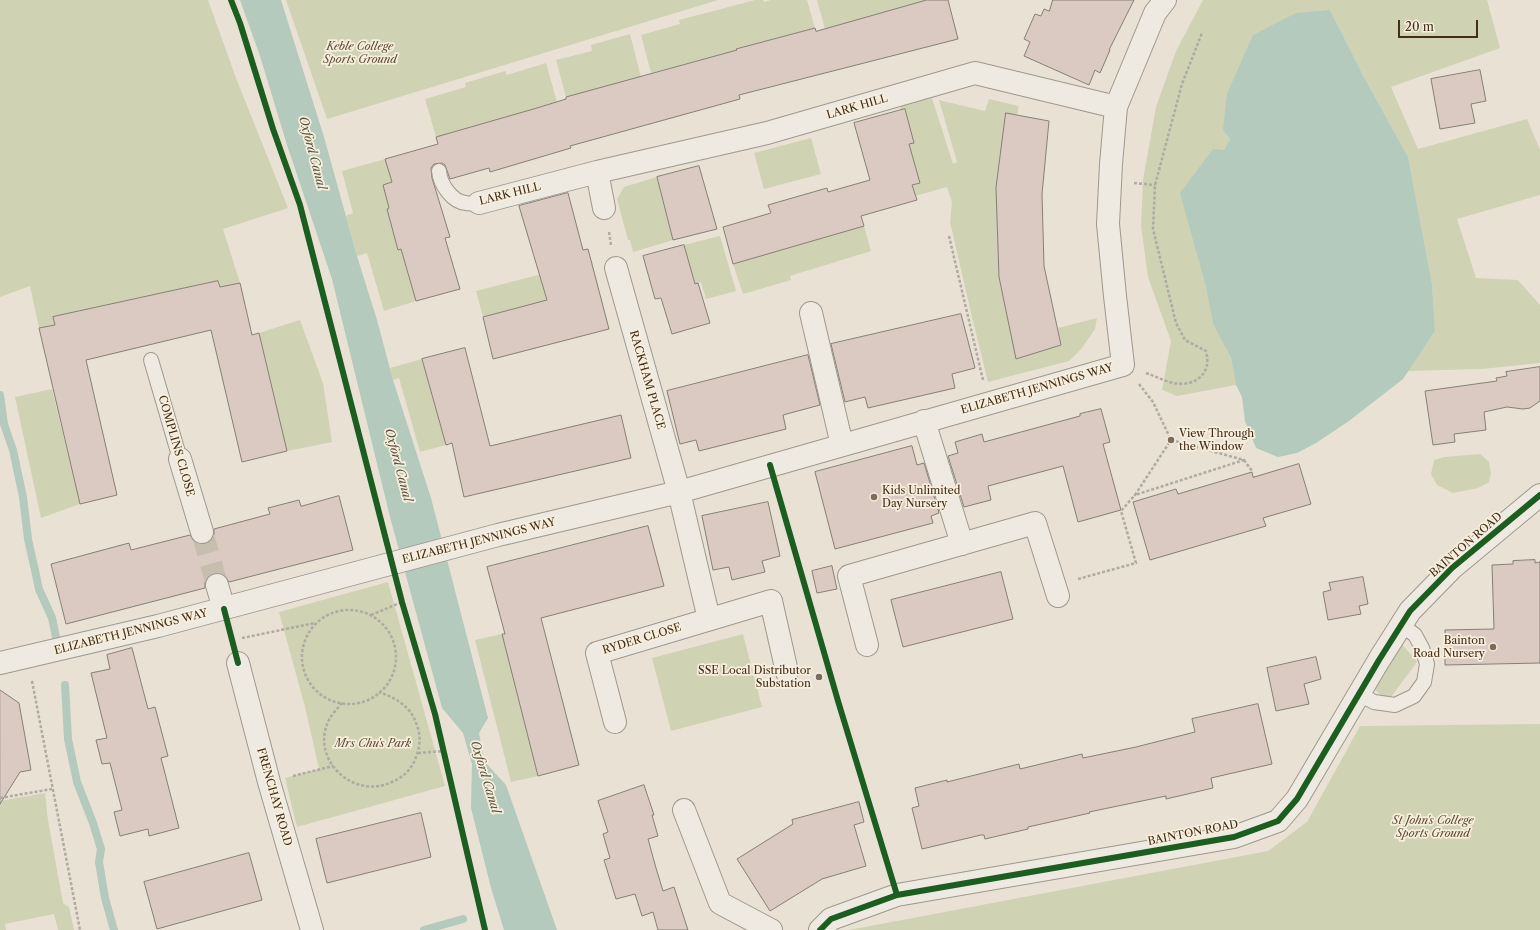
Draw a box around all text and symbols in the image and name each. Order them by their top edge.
scale bar [1400,12,1480,38]
text: 20 m [1405,19,1434,34]
park label: Keble College Sports Ground [323,40,397,66]
street label: LARK HILL [825,92,889,122]
water label: Oxford Canal [295,115,329,191]
street label: LARK HILL [478,180,542,208]
street label: RACKHAM PLACE [626,329,668,431]
street label: ELIZABETH JENNINGS WAY [959,361,1115,417]
street label: COMPLINS CLOSE [155,394,197,498]
water label: Oxford Canal [381,427,415,503]
place label: View Through the Window [1179,427,1254,453]
marker: View Through the Window [1166,435,1176,445]
place label: Kids Unlimited Day Nursery [882,484,960,510]
marker: Kids Unlimited Day Nursery [869,492,879,502]
street label: BAINTON ROAD [1427,510,1505,580]
street label: ELIZABETH JENNINGS WAY [401,515,557,567]
street label: ELIZABETH JENNINGS WAY [53,606,209,658]
street label: RYDER CLOSE [601,621,683,657]
place label: Bainton Road Nursery [1413,634,1485,660]
marker: Bainton Road Nursery [1488,642,1498,652]
place label: SSE Local Distributor Substation [698,664,811,690]
marker: SSE Local Distributor Substation [814,672,824,682]
park label: Mrs Chu's Park [335,737,411,751]
water label: Oxford Canal [467,739,503,815]
street label: FRENCHAY ROAD [254,746,294,848]
park label: St John's College Sports Ground [1392,814,1474,840]
street label: BAINTON ROAD [1147,818,1239,848]

